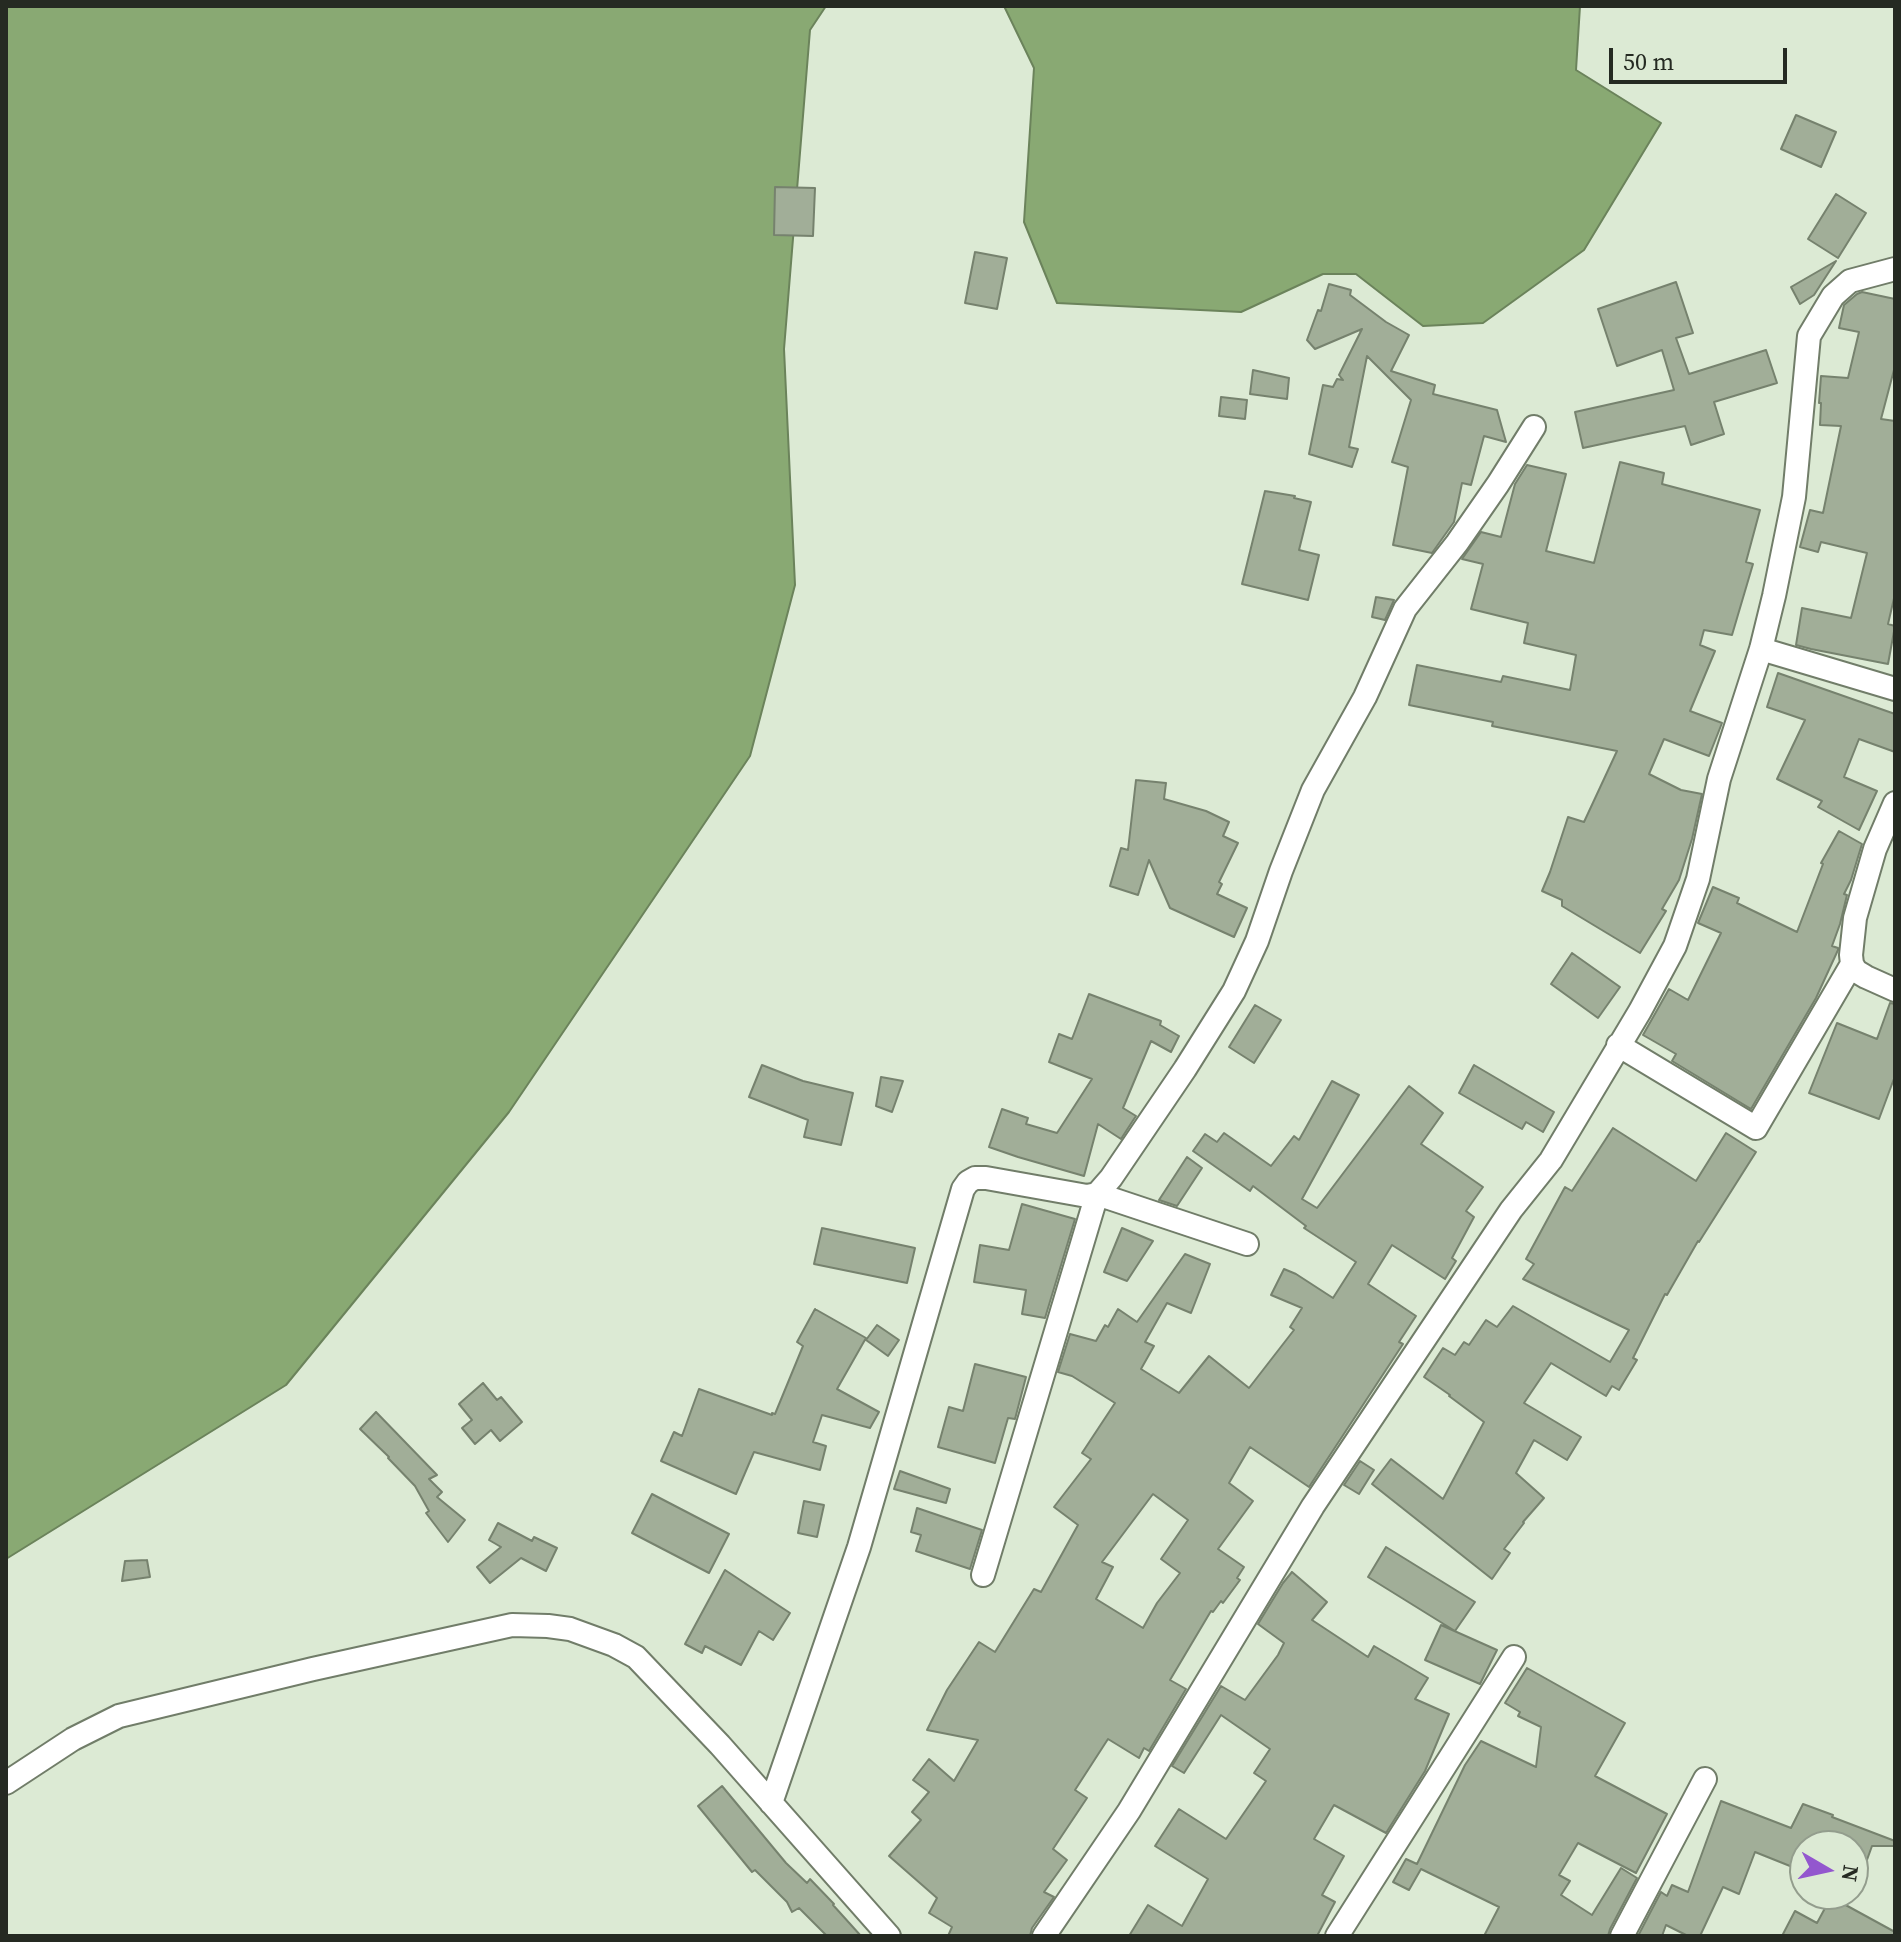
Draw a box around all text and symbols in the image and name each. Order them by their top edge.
scale bar [1613,32,1791,82]
text: 50 m [1623,45,1674,78]
north arrow [1789,1830,1869,1910]
text: N [1835,1863,1867,1884]

